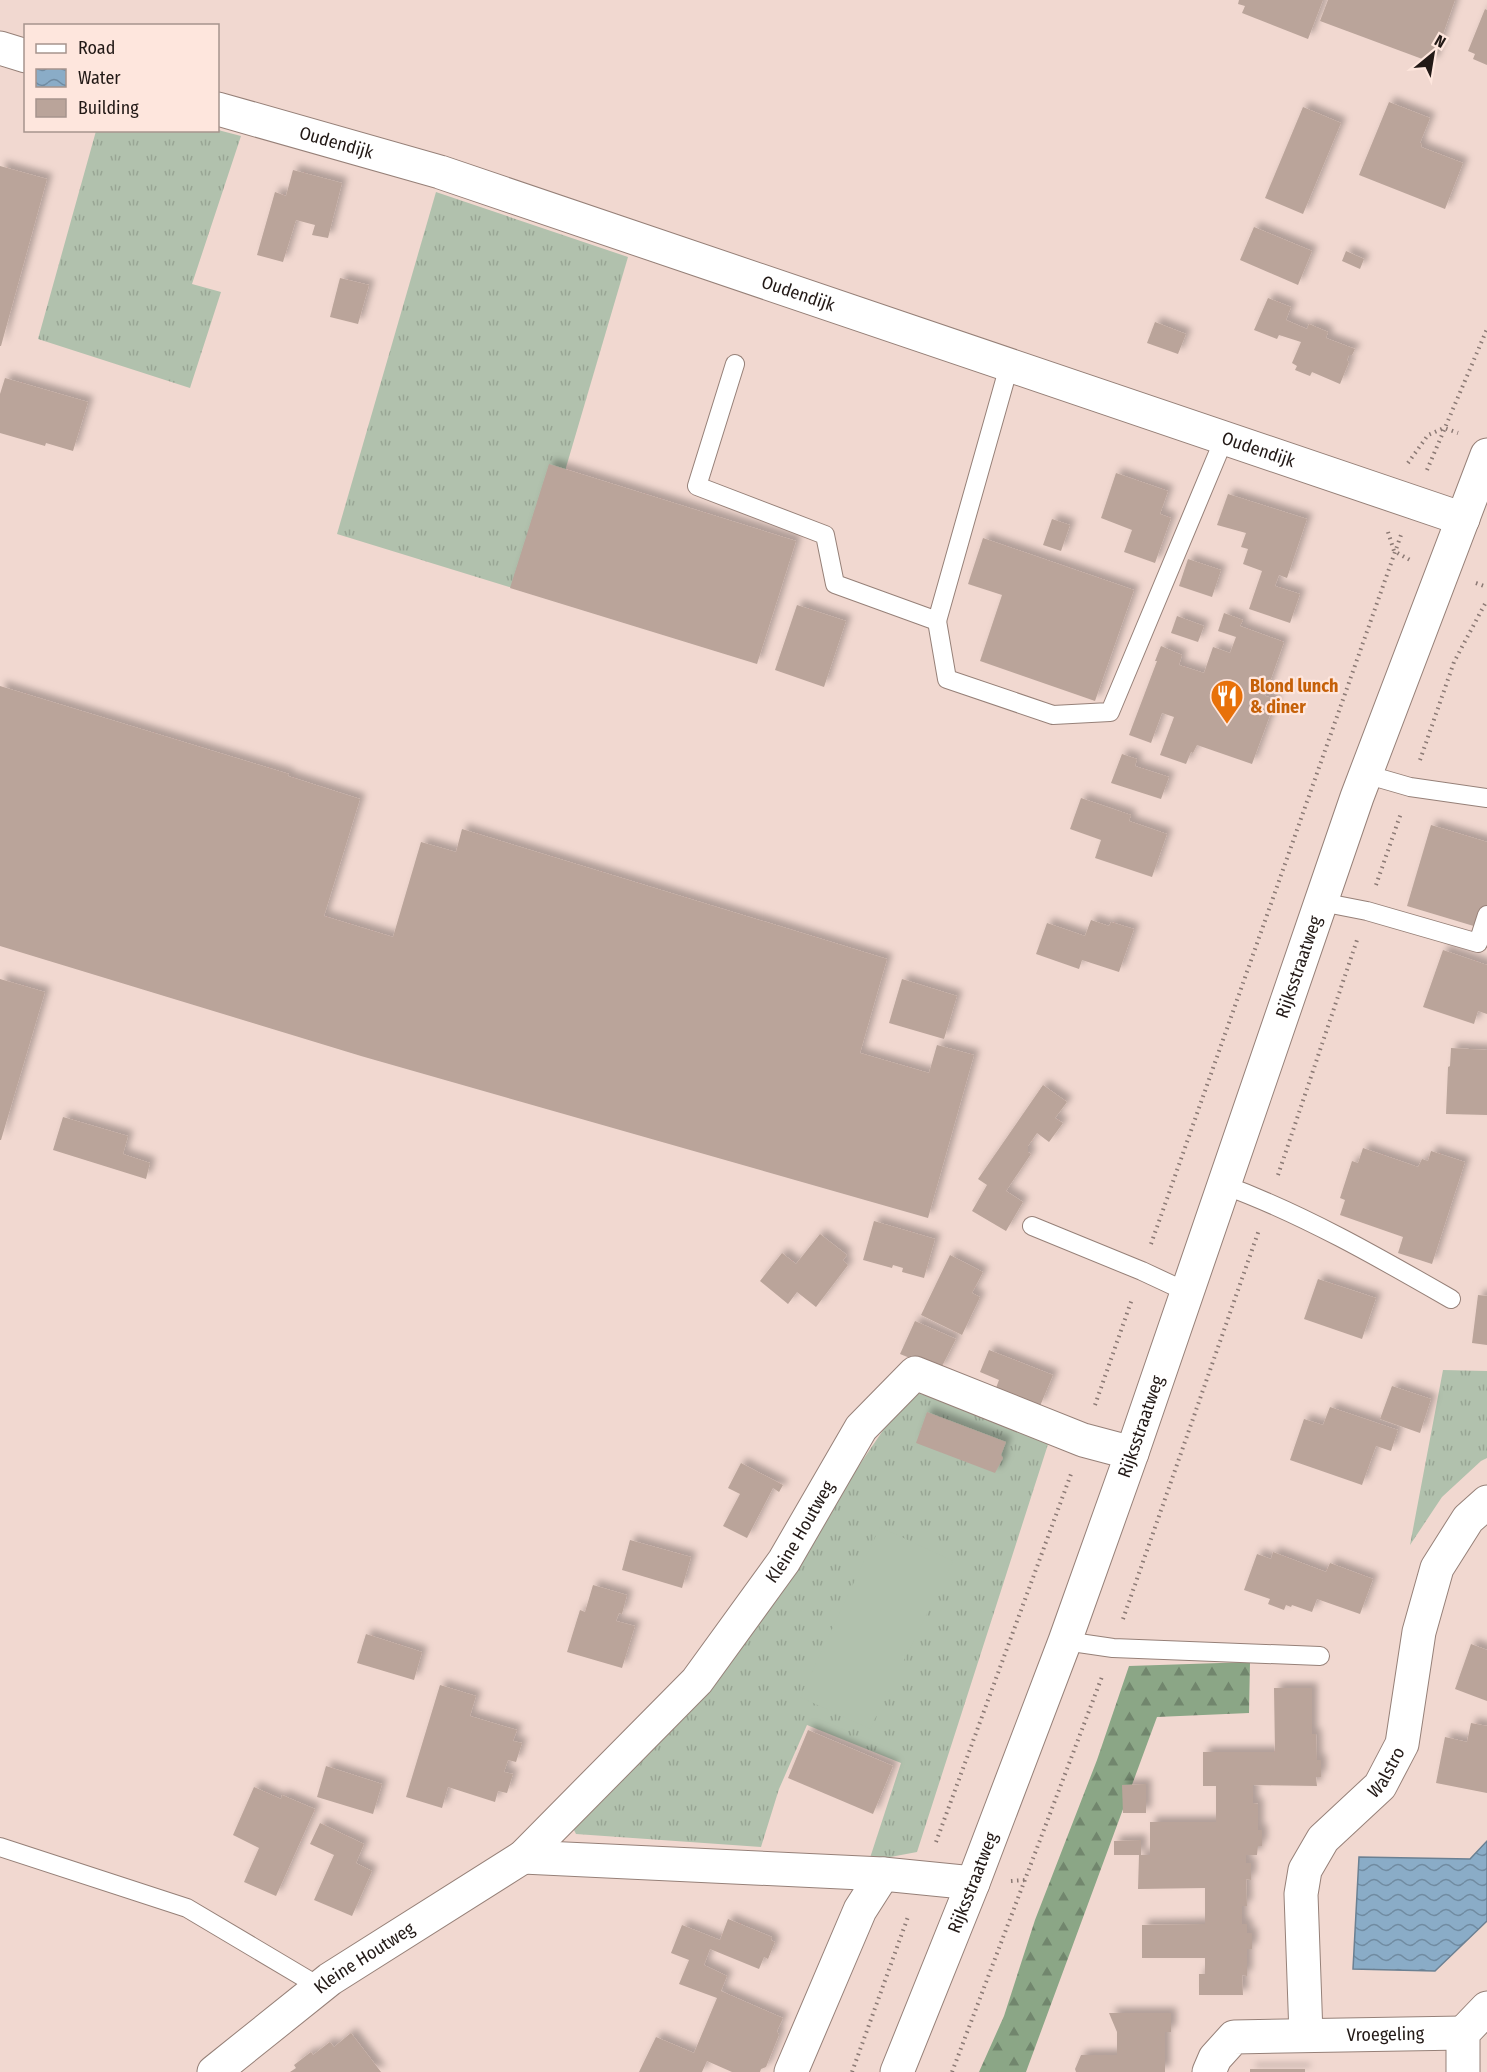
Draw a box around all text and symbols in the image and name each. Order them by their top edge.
legend [24,24,219,132]
north arrow [1403,24,1463,84]
text: N [1431,31,1449,52]
text: Road [78,37,115,59]
text: Water [78,67,121,89]
text: Building [78,97,139,119]
street label: Oudendijk [297,122,376,164]
street label: Oudendijk [759,271,838,316]
street label: Oudendijk [1219,427,1298,472]
place label: Blond lunch & diner [1250,675,1338,718]
restaurant icon: Blond lunch & diner [1209,678,1245,725]
street label: Rijksstraatweg [1271,912,1327,1021]
street label: Rijksstraatweg [1113,1372,1169,1481]
street label: Kleine Houtweg [761,1476,839,1587]
street label: Walstro [1363,1743,1409,1803]
street label: Rijksstraatweg [943,1828,1003,1936]
street label: Kleine Houtweg [310,1917,419,1998]
street label: Vroegeling [1346,2023,1425,2046]

